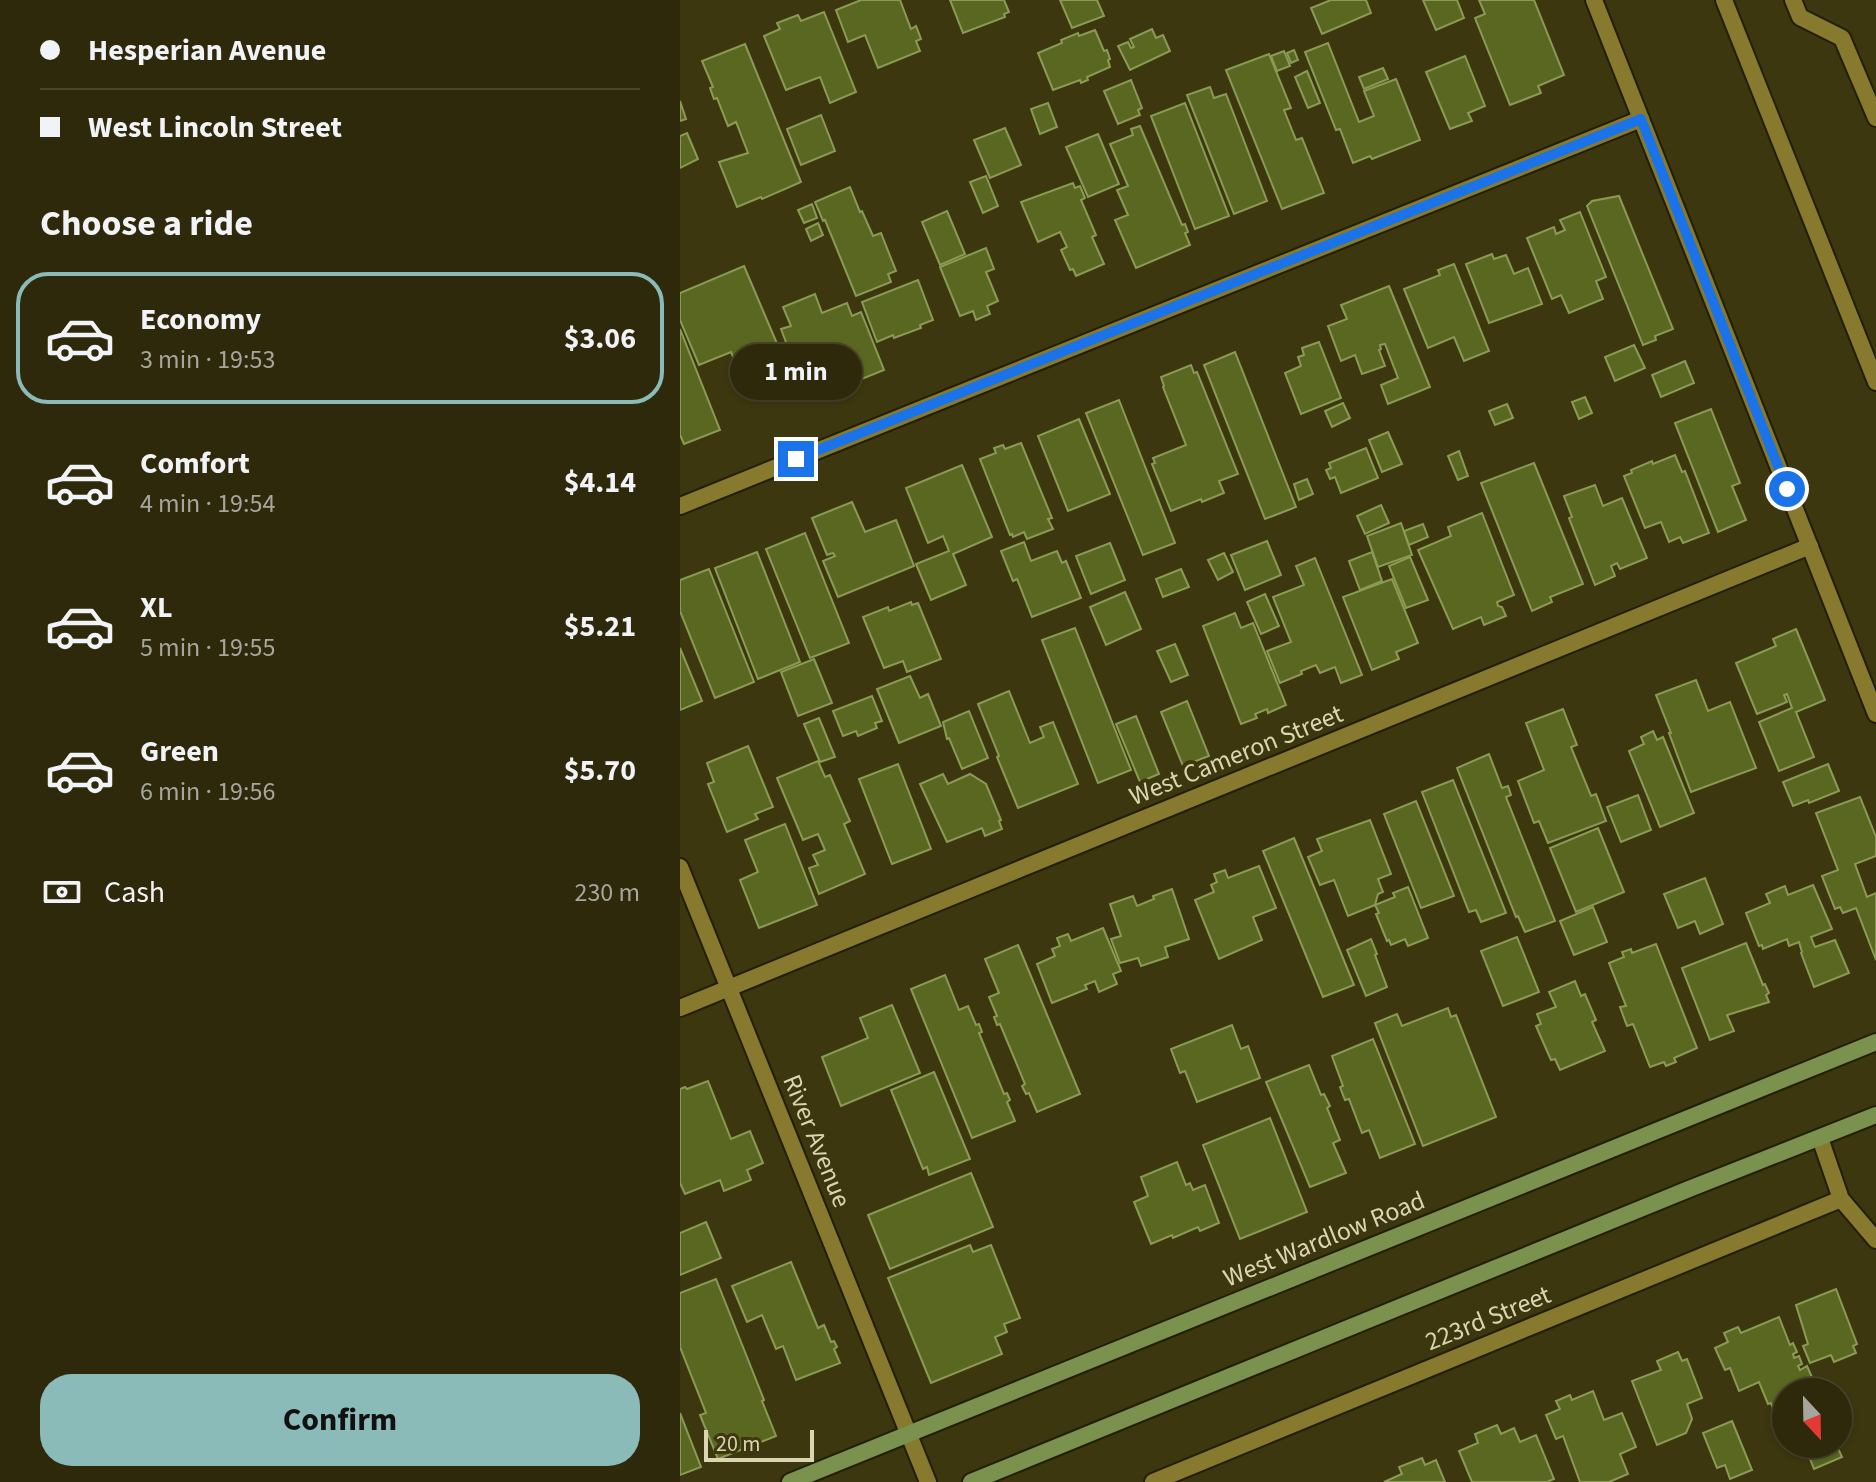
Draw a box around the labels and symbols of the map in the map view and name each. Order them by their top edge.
callout: 1 min [730,343,862,399]
route end [778,441,814,477]
route start [1769,471,1805,507]
street label: West Cameron Street [1124,695,1349,815]
street label: River Avenue [774,1069,860,1213]
street label: West Wardlow Road [1218,1182,1430,1296]
street label: 223rd Street [1420,1276,1556,1360]
north arrow [1772,1378,1852,1458]
scale bar [704,1426,814,1462]

